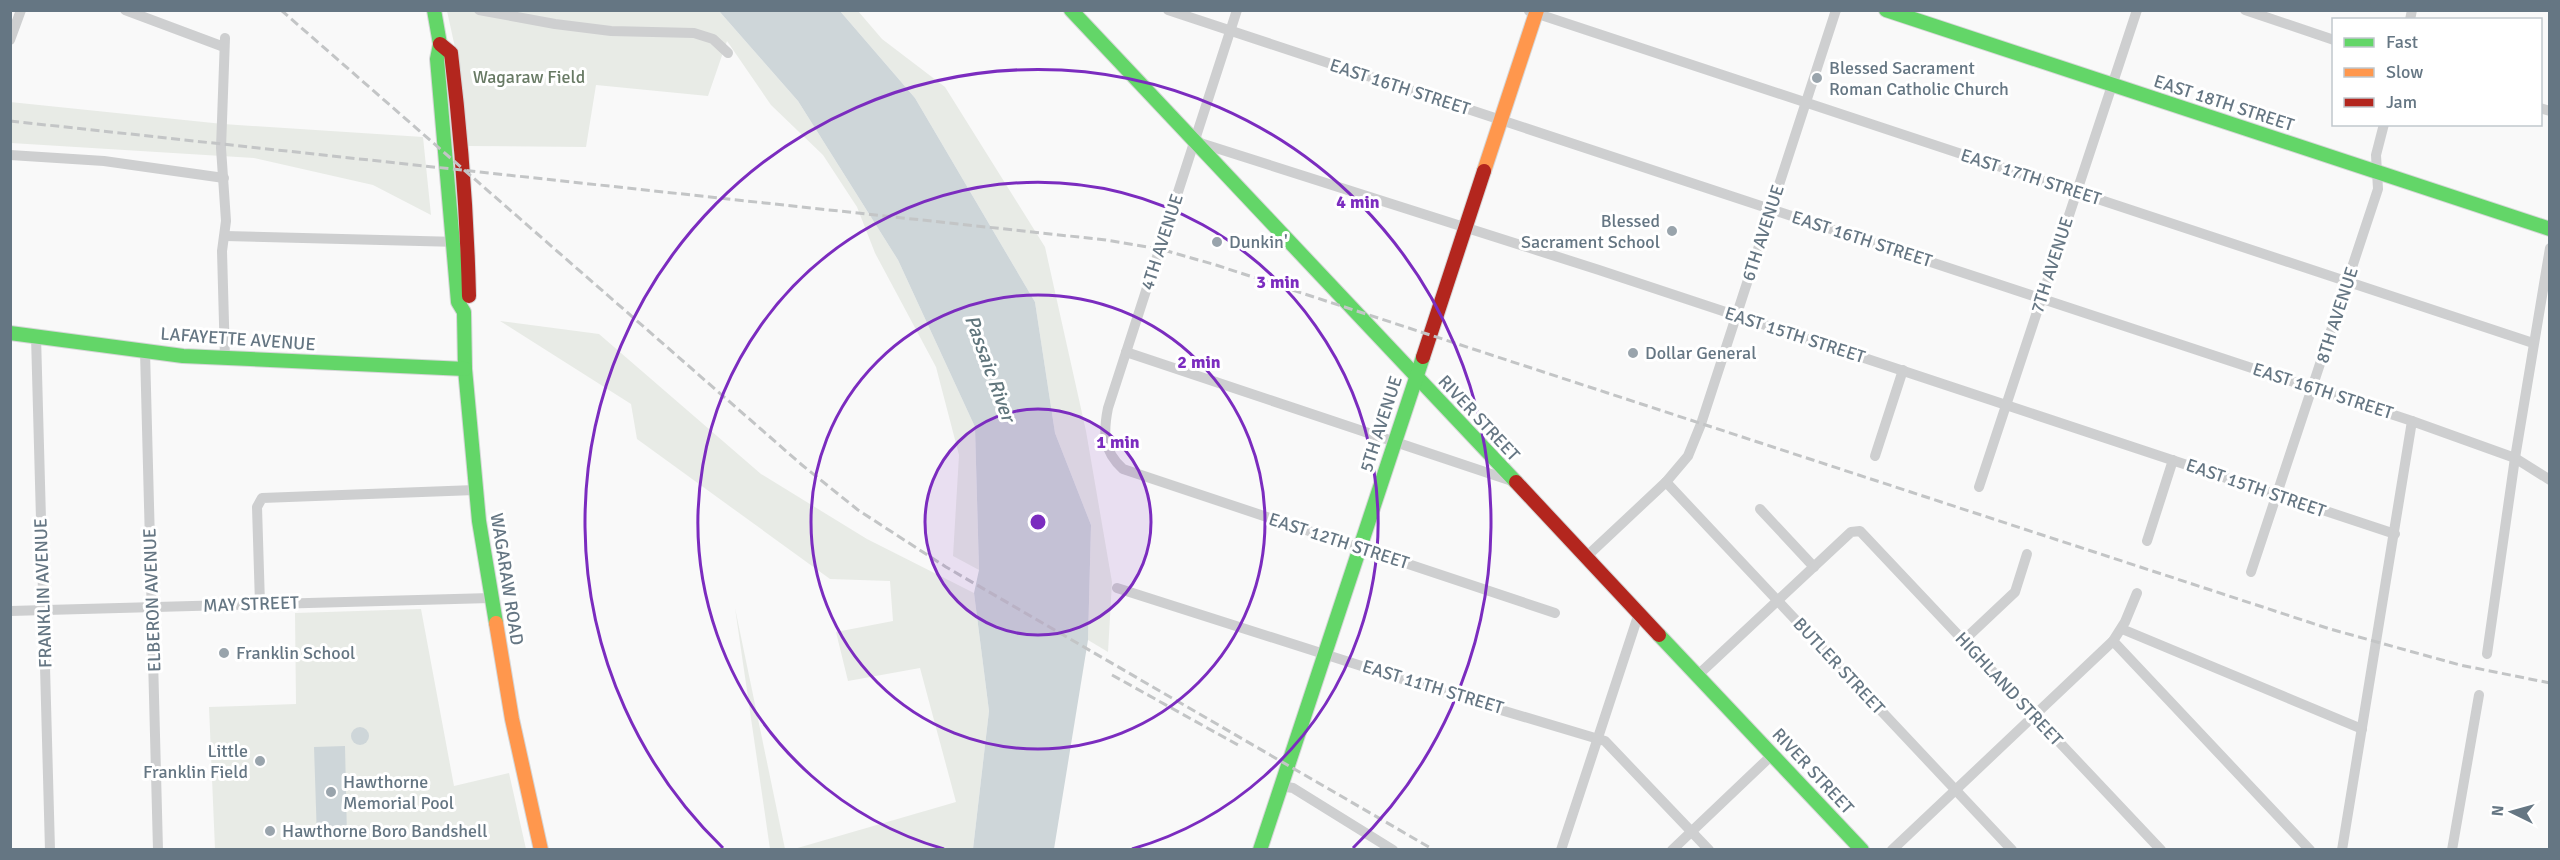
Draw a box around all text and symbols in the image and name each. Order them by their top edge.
legend [2332,18,2542,126]
text: Fast [2386,31,2418,53]
street label: EAST 16TH STREET [1327,54,1473,120]
place label: Blessed Sacrament Roman Catholic Church [1829,57,2009,100]
text: Slow [2386,61,2423,83]
park label: Wagaraw Field [473,66,585,88]
street label: EAST 18TH STREET [2151,70,2297,136]
marker: Blessed Sacrament Roman Catholic Church [1810,71,1824,85]
text: Jam [2386,91,2417,113]
street label: EAST 17TH STREET [1958,144,2104,210]
street label: 6TH AVENUE [1737,182,1789,284]
street label: 4TH AVENUE [1136,191,1188,293]
text: 4 min [1336,191,1380,213]
street label: EAST 16TH STREET [1789,206,1935,272]
place label: Blessed Sacrament School [1521,210,1660,253]
street label: 7TH AVENUE [2026,214,2078,316]
marker: Blessed Sacrament School [1665,224,1679,238]
place label: Dunkin' [1229,231,1288,253]
marker: Dunkin' [1210,235,1224,249]
street label: 8TH AVENUE [2311,264,2363,366]
text: 3 min [1256,271,1300,293]
street label: EAST 15TH STREET [1722,302,1868,368]
water label: Passaic River [959,311,1022,427]
street label: LAFAYETTE AVENUE [160,323,316,355]
place label: Dollar General [1645,342,1756,364]
marker: Dollar General [1626,346,1640,360]
text: 2 min [1177,351,1221,373]
street label: EAST 16TH STREET [2250,358,2396,424]
street label: RIVER STREET [1434,370,1525,466]
street label: 5TH AVENUE [1355,373,1407,475]
text: 1 min [1096,431,1140,453]
street label: EAST 15TH STREET [2183,454,2329,522]
street label: EAST 12TH STREET [1266,508,1412,574]
street label: WAGARAW ROAD [486,511,528,647]
centre of rings [1028,512,1048,532]
street label: FRANKLIN AVENUE [29,518,57,668]
street label: ELBERON AVENUE [138,528,166,672]
street label: MAY STREET [203,591,300,617]
street label: BUTLER STREET [1789,613,1890,719]
street label: HIGHLAND STREET [1951,628,2067,751]
place label: Franklin School [236,642,355,664]
marker: Franklin School [217,646,231,660]
street label: EAST 11TH STREET [1360,655,1506,719]
street label: RIVER STREET [1768,723,1859,819]
place label: Little Franklin Field [143,740,248,783]
marker: Little Franklin Field [253,754,267,768]
place label: Hawthorne Memorial Pool [343,771,454,814]
north arrow [2482,782,2542,842]
marker: Hawthorne Memorial Pool [324,785,338,799]
text: N [2488,804,2509,817]
place label: Hawthorne Boro Bandshell [282,820,488,842]
marker: Hawthorne Boro Bandshell [263,824,277,838]

